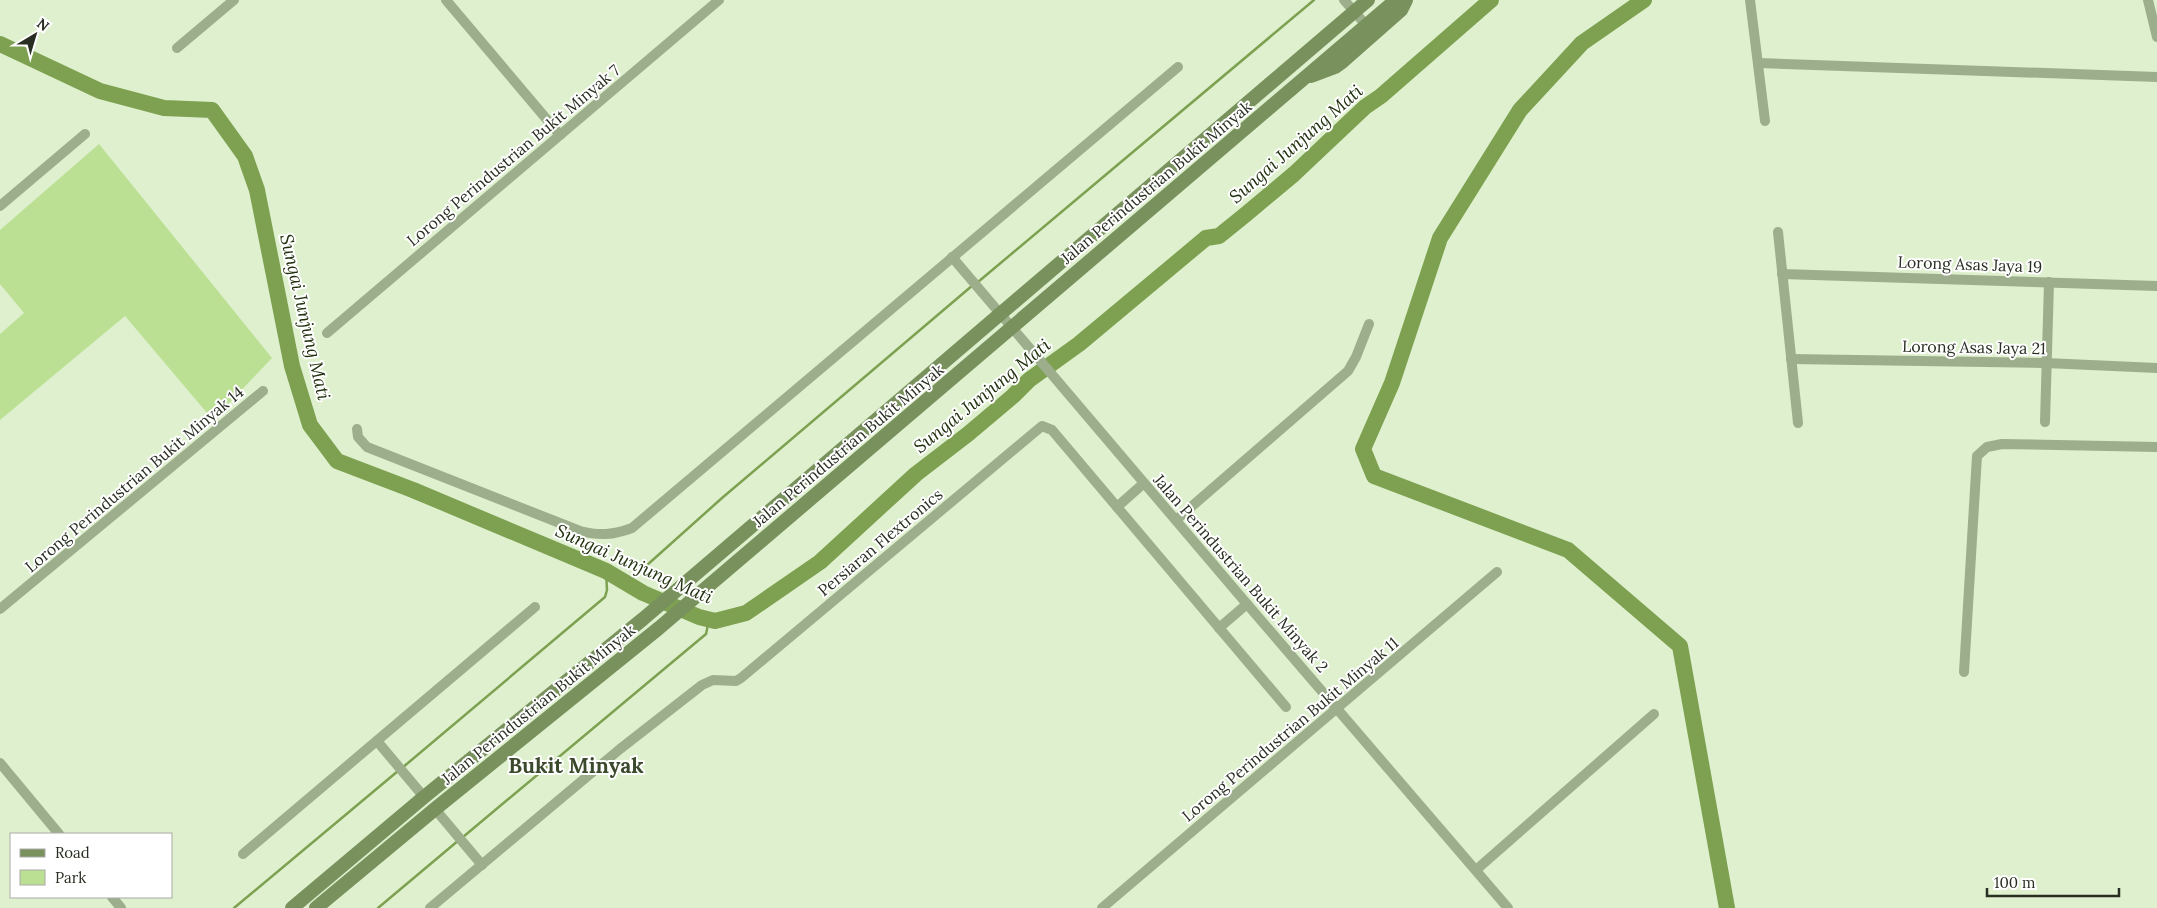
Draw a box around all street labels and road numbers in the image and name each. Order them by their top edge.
street label: Lorong Perindustrian Bukit Minyak 7 [402,60,624,250]
street label: Jalan Perindustrian Bukit Minyak [1056,96,1256,269]
street label: Lorong Asas Jaya 19 [1897,251,2043,277]
street label: Lorong Asas Jaya 21 [1902,336,2046,358]
street label: Jalan Perindustrian Bukit Minyak [748,359,948,532]
street label: Lorong Perindustrian Bukit Minyak 14 [21,381,248,576]
street label: Jalan Perindustrian Bukit Minyak 2 [1149,469,1333,676]
street label: Persiaran Flextronics [813,484,947,600]
street label: Jalan Perindustrian Bukit Minyak [437,620,639,788]
street label: Lorong Perindustrian Bukit Minyak 11 [1178,632,1402,825]

